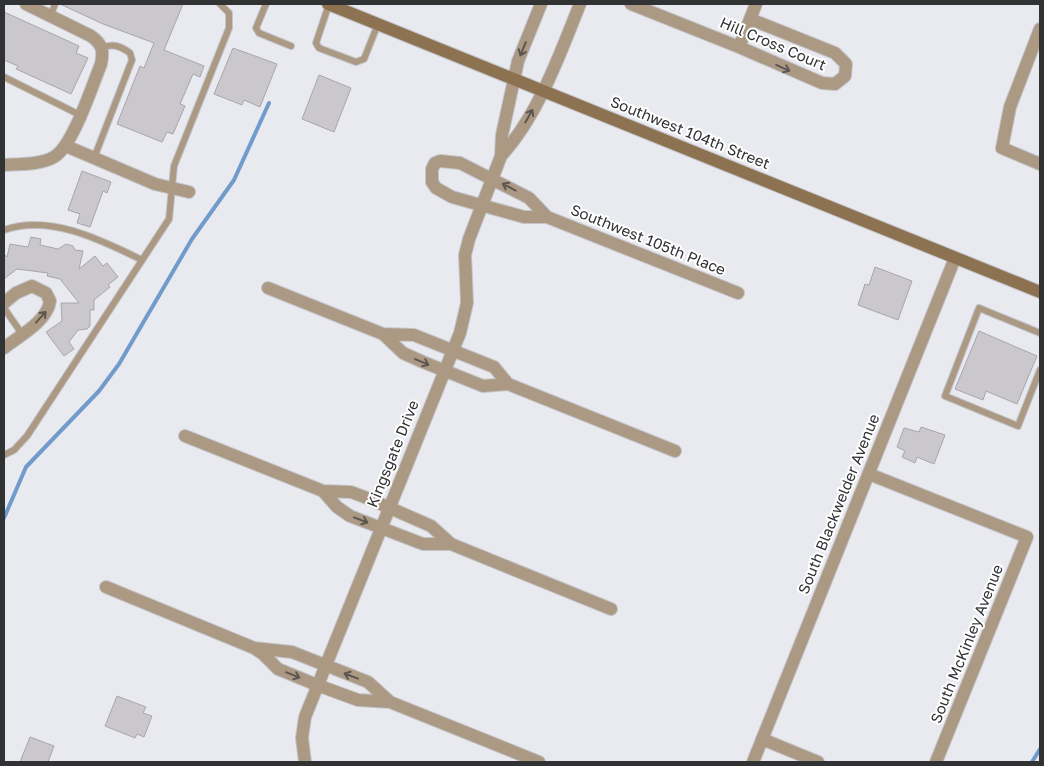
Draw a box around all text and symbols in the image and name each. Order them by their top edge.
street label: Hill Cross Court [718,13,829,74]
one-way arrow [518,41,527,56]
one-way arrow [775,63,790,73]
street label: Southwest 104th Street [608,92,773,172]
one-way arrow [524,109,534,124]
one-way arrow [502,182,517,191]
street label: Southwest 105th Place [568,200,729,279]
one-way arrow [36,311,47,324]
one-way arrow [414,357,429,367]
street label: Kingsgate Drive [362,397,422,510]
street label: South Blackwelder Avenue [794,411,883,596]
one-way arrow [353,516,368,525]
street label: South McKinley Avenue [926,561,1006,726]
one-way arrow [343,670,358,679]
one-way arrow [286,672,301,681]

